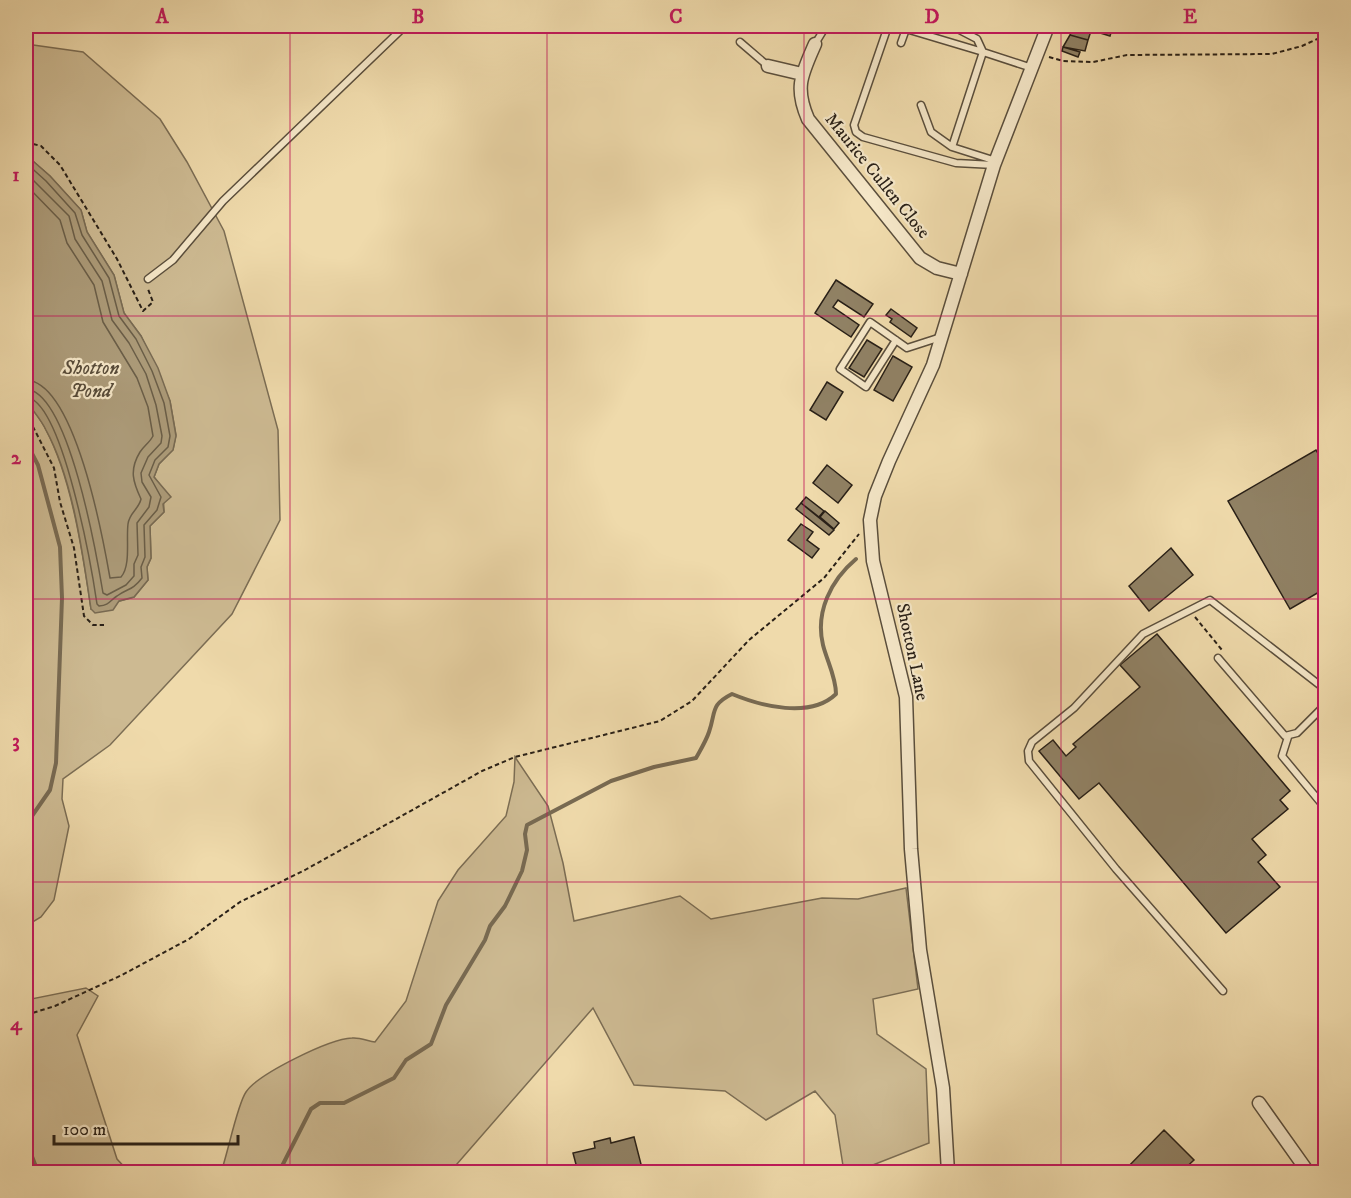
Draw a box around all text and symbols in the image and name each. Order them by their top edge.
text: A [155,5,170,30]
text: B [412,5,424,30]
text: C [669,5,683,30]
text: D [925,5,940,30]
text: E [1183,5,1197,30]
street label: Maurice Cullen Close [820,109,934,243]
text: 1 [12,163,20,188]
water label: Shotton Pond [62,356,119,404]
text: 2 [11,446,22,471]
street label: Shotton Lane [891,602,933,702]
text: 3 [12,729,20,754]
text: 4 [10,1012,23,1037]
scale bar [54,1108,238,1146]
text: 100 m [63,1119,106,1141]

